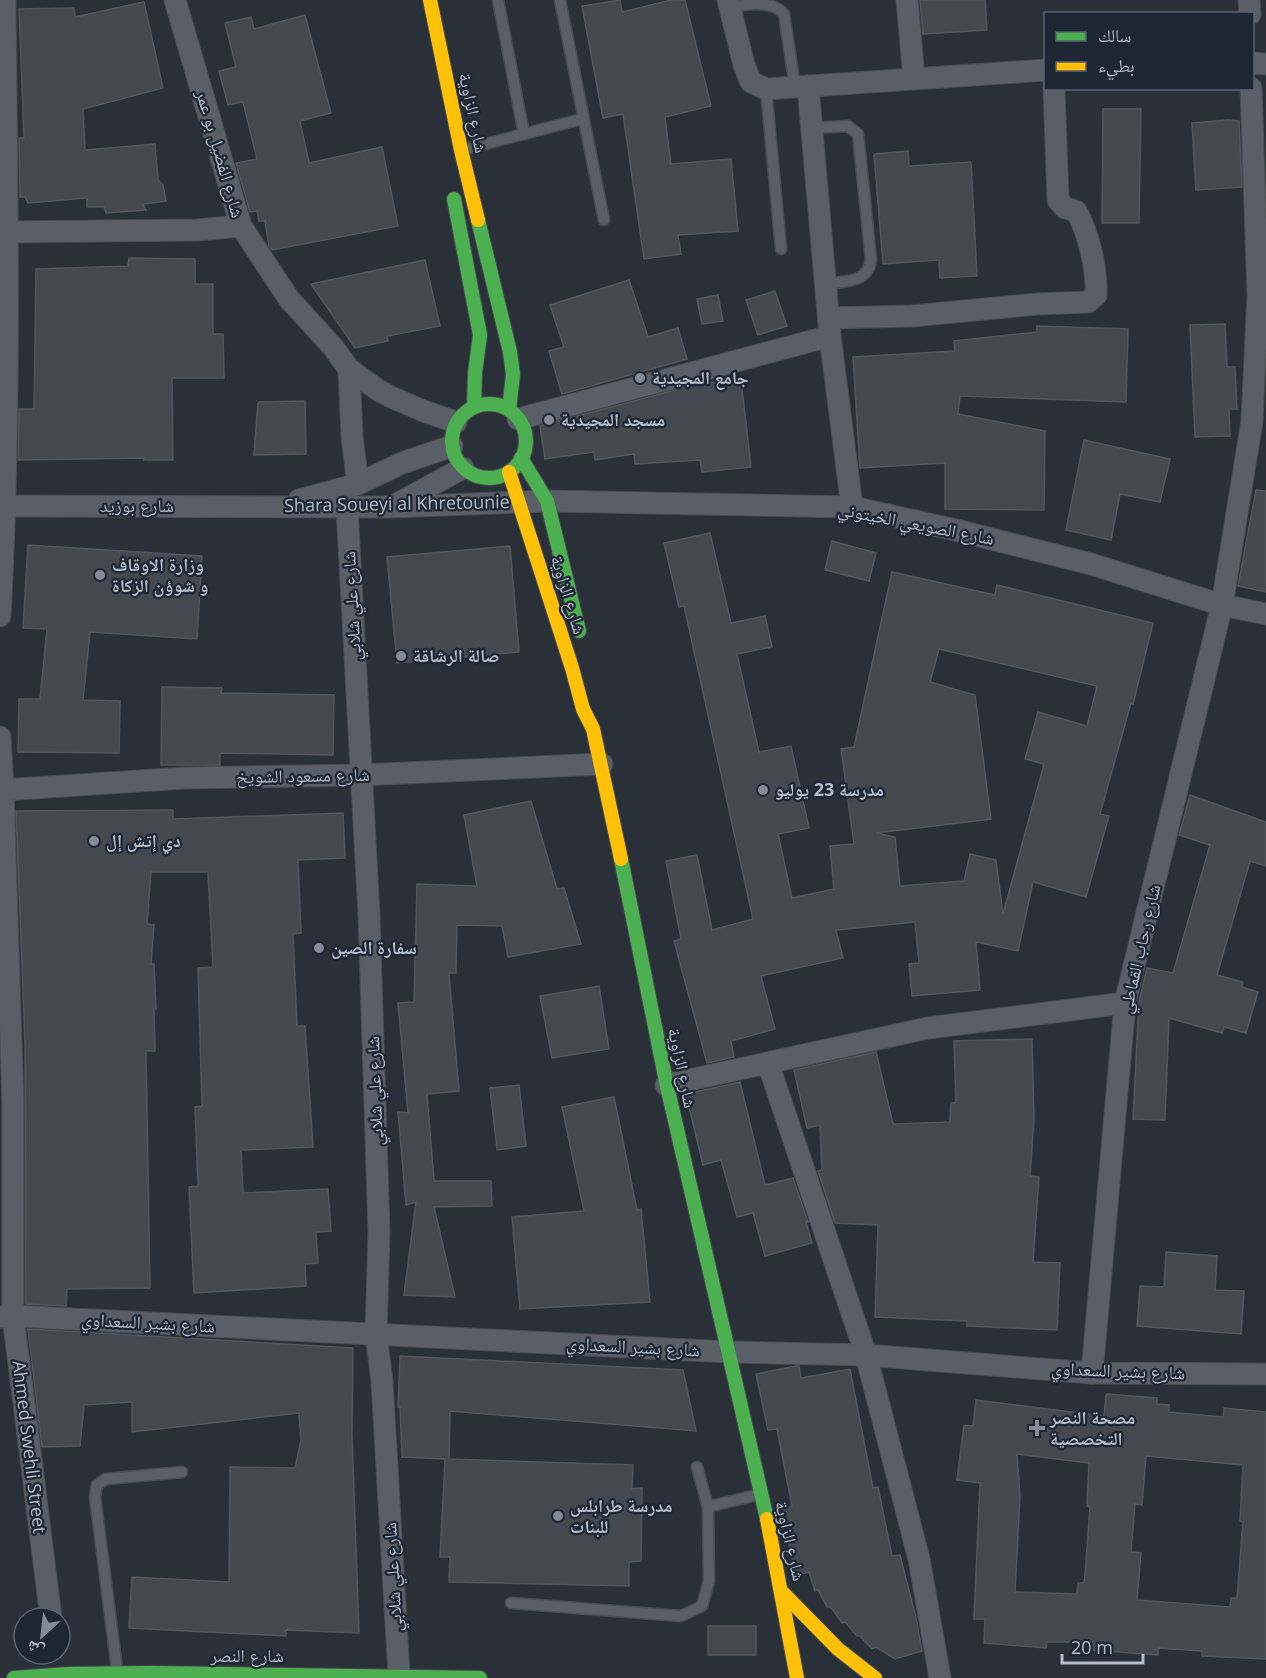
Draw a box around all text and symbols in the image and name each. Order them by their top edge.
legend [1044,12,1254,90]
text: سالك [1098,23,1131,47]
text: بطيء [1098,53,1135,81]
street label: شارع الزاوية [454,71,494,155]
street label: شارع الفضيل بو عمر [191,86,251,220]
place label: جامع المجيدية [652,365,749,390]
marker: جامع المجيدية [633,371,647,385]
place label: مسجد المجيدية [561,407,665,431]
marker: مسجد المجيدية [542,413,556,427]
street label: Shara Soueyi al Khretounie [284,489,510,517]
street label: شارع بوزيد [100,493,174,517]
street label: شارع الصويعي الخيتوني [835,496,996,553]
street label: شارع علي شلابي [336,551,369,661]
place label: وزارة الاوقاف و شوؤن الزكاة [112,552,208,597]
street label: شارع الزاوية [546,552,592,637]
marker: وزارة الاوقاف و شوؤن الزكاة [93,568,107,582]
place label: صالة الرشاقة [413,643,499,667]
marker: صالة الرشاقة [394,649,408,663]
street label: شارع مسعود الشويخ [236,762,370,789]
place label: مدرسة 23 يوليو [775,777,884,801]
marker: مدرسة 23 يوليو [756,783,770,797]
place label: دي إتش إل [106,828,181,855]
marker: دي إتش إل [87,834,101,848]
street label: شارع رحاب القماطي [1113,882,1169,1016]
place label: سفارة الصين [331,935,417,959]
marker: سفارة الصين [312,941,326,955]
street label: شارع الزاوية [663,1026,703,1110]
street label: شارع علي شلابي [360,1036,391,1146]
street label: شارع بشير السعداوي [80,1307,216,1341]
street label: شارع بشير السعداوي [565,1331,701,1365]
street label: شارع بشير السعداوي [1051,1356,1185,1388]
street label: Ahmed Swehli Street [7,1359,52,1535]
place label: مصحة النصر التخصصية [1049,1405,1135,1450]
marker: مصحة النصر التخصصية [1028,1419,1046,1437]
place label: مدرسة طرابلس للبنات [570,1493,672,1538]
street label: شارع الزاوية [770,1498,812,1583]
marker: مدرسة طرابلس للبنات [551,1509,565,1523]
street label: شارع علي شلابي [377,1522,410,1632]
north arrow [12,1606,72,1666]
scale bar [1062,1627,1143,1665]
text: 20 m [1071,1635,1113,1659]
text: ش [23,1636,48,1663]
street label: شارع النصر [209,1643,284,1667]

